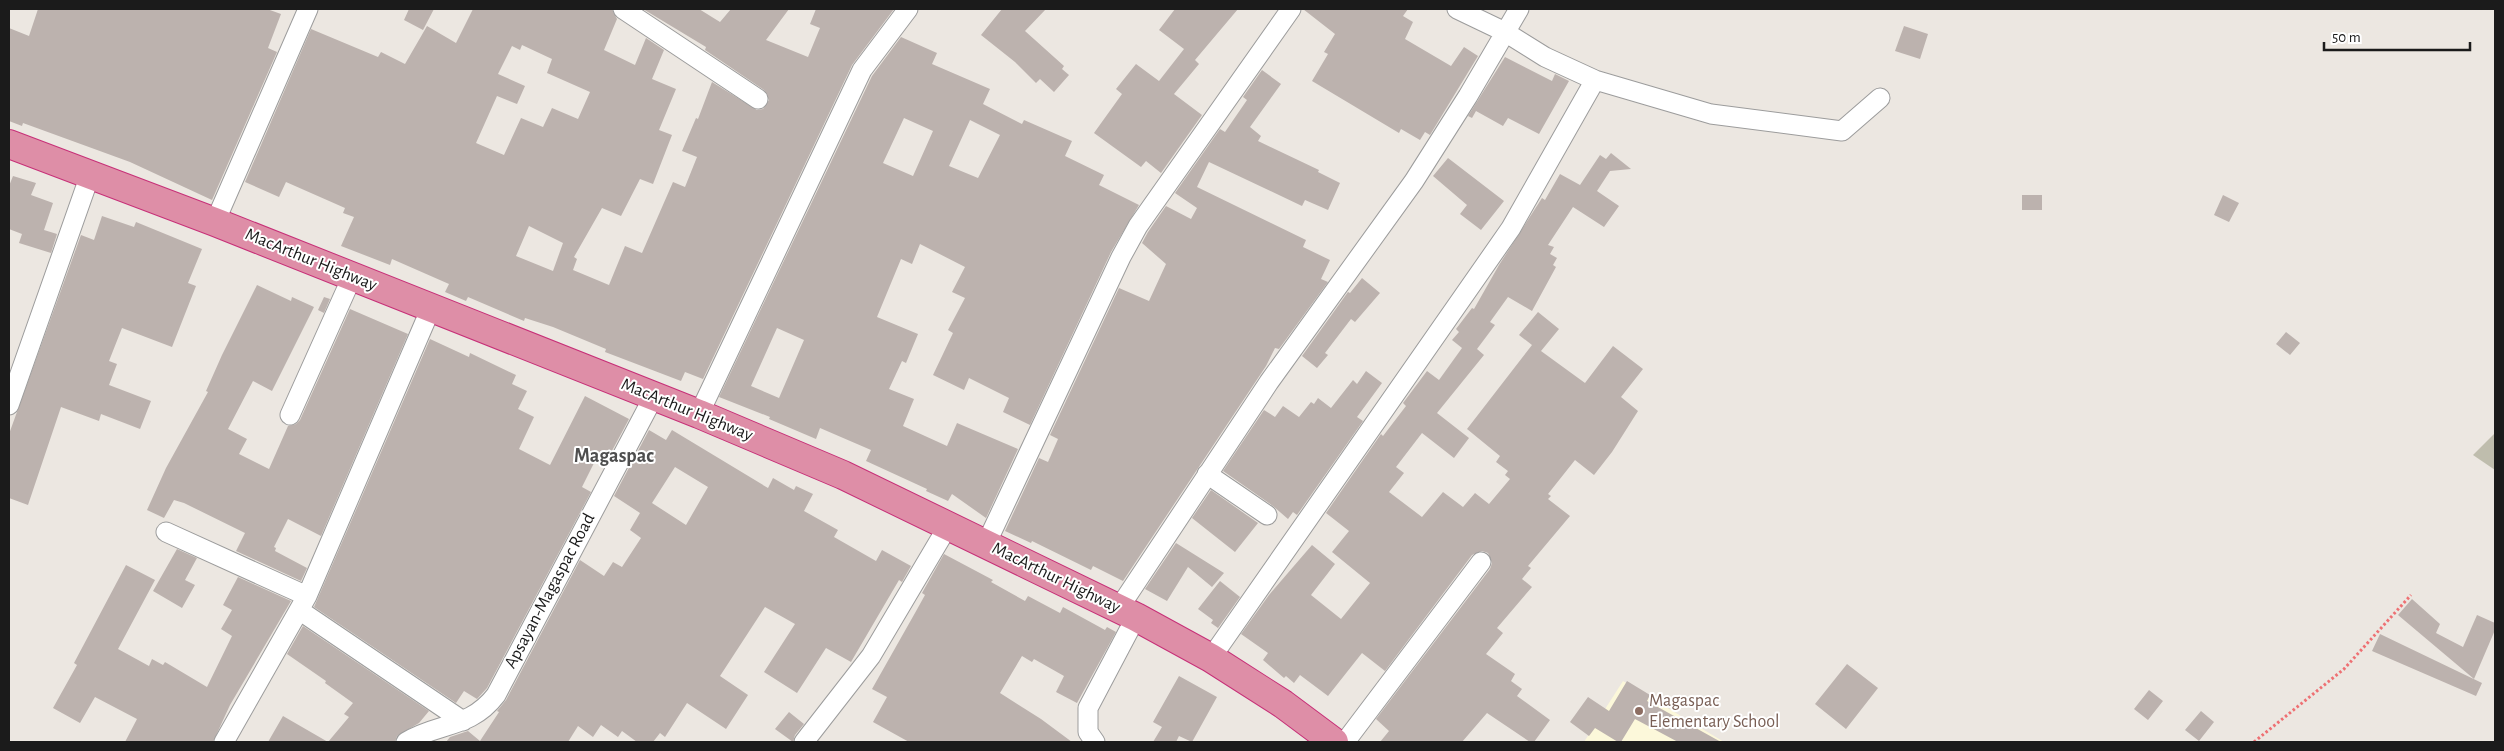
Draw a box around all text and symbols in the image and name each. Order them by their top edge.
scale bar [2324,20,2470,52]
text: 50 m [2332,30,2361,45]
street label: MacArthur Highway [243,225,380,295]
street label: MacArthur Highway [619,375,756,445]
district label: Magaspac [574,446,654,466]
street label: Apsayan-Magaspac Road [501,511,599,671]
street label: MacArthur Highway [989,539,1123,617]
place label: Magaspac Elementary School [1649,692,1780,731]
marker: Magaspac Elementary School [1633,705,1645,717]

